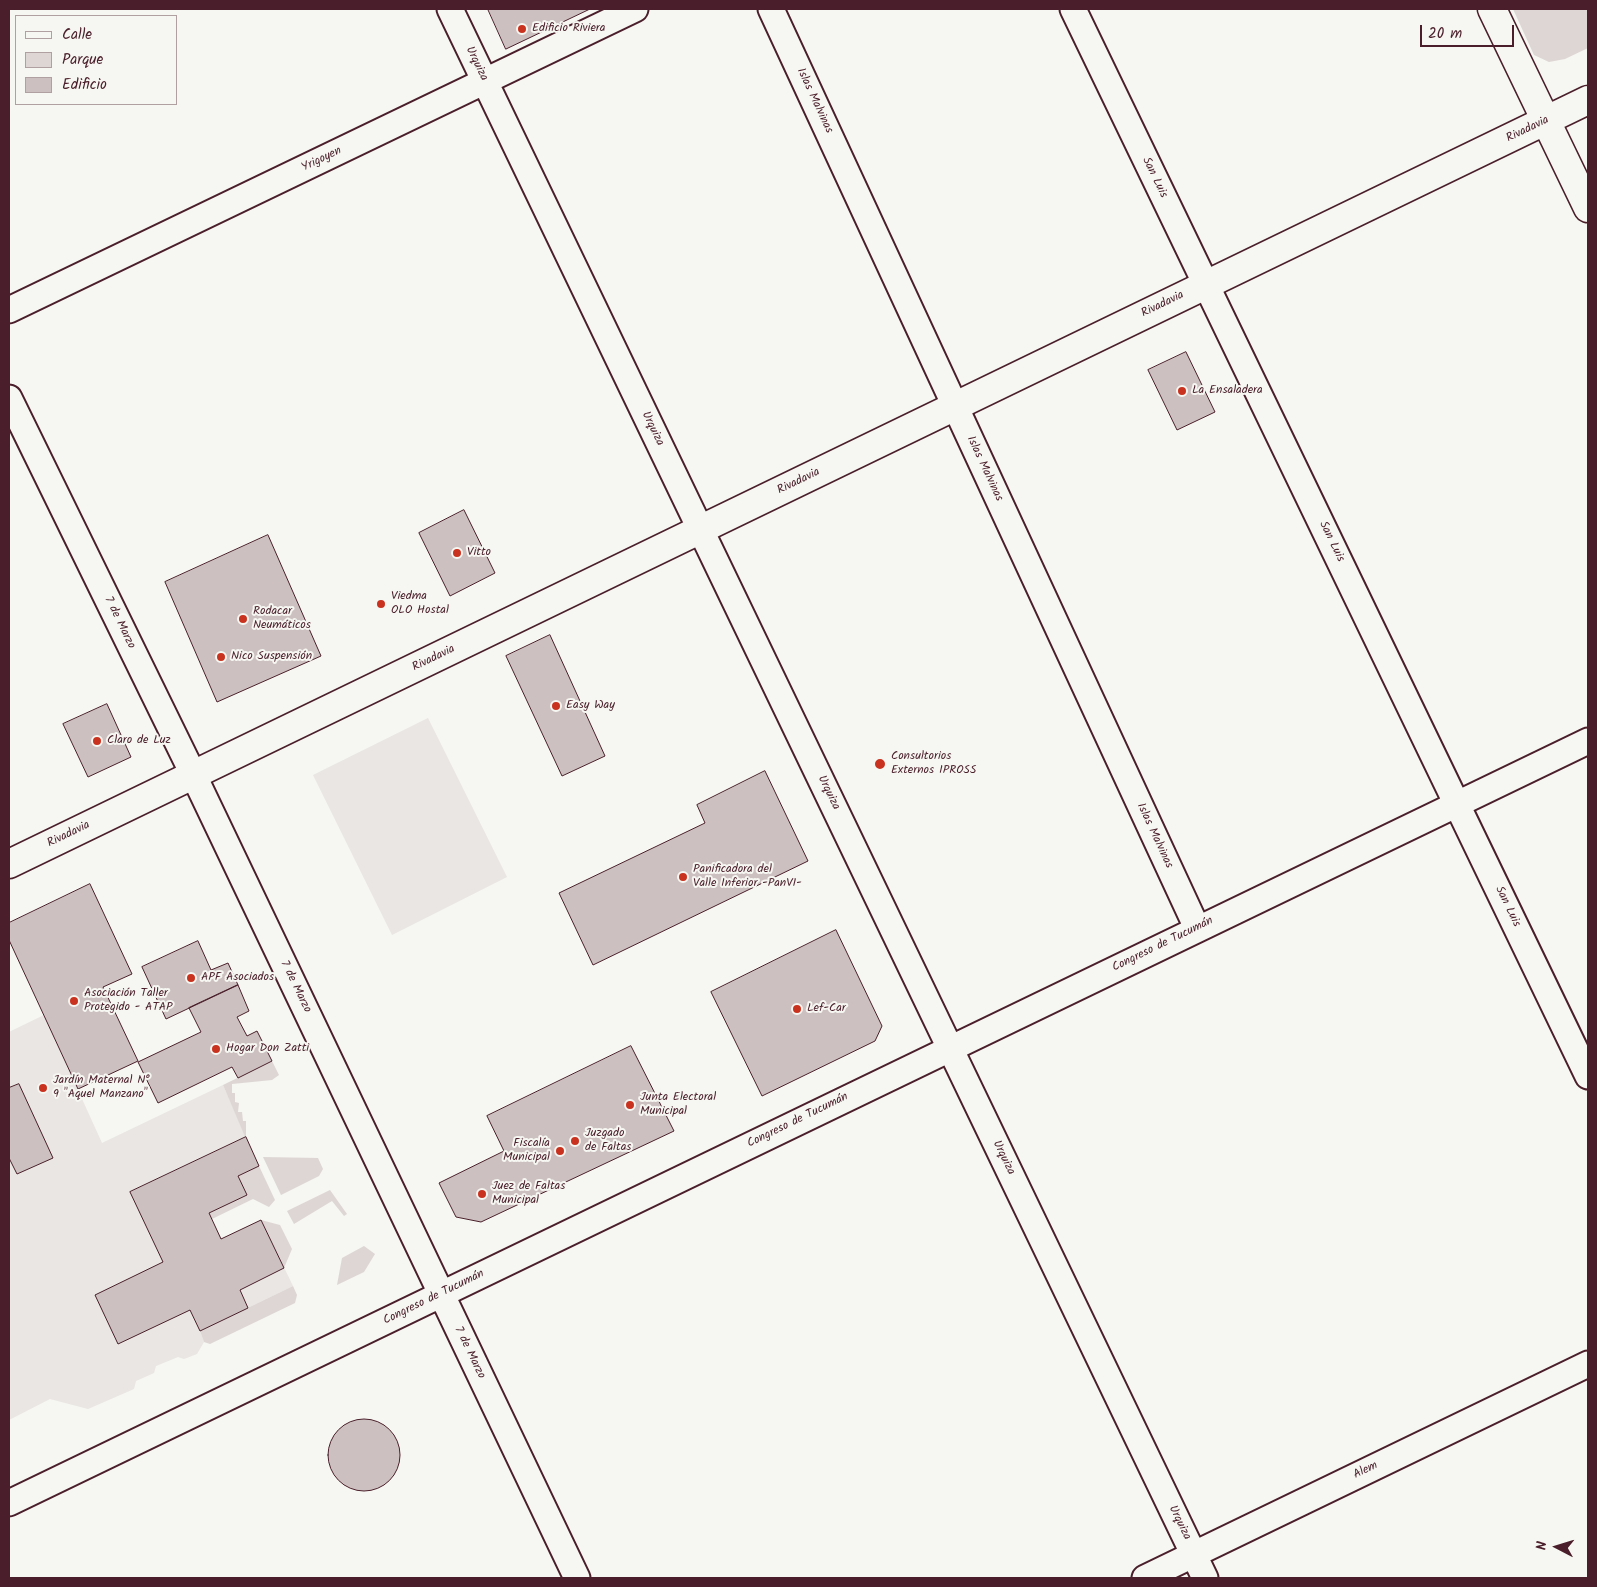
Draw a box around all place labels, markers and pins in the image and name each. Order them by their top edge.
place label: Edificio Riviera [532,22,605,36]
marker: Edificio Riviera [516,23,528,35]
place label: La Ensaladera [1192,384,1263,398]
marker: La Ensaladera [1176,385,1188,397]
place label: Vitto [467,546,491,560]
marker: Vitto [451,547,463,559]
place label: Viedma OLO Hostal [391,590,449,618]
marker: Viedma OLO Hostal [375,598,387,610]
place label: Rodacar Neumáticos [253,605,311,633]
marker: Rodacar Neumáticos [237,613,249,625]
place label: Nico Suspensión [231,650,312,664]
marker: Nico Suspensión [215,651,227,663]
place label: Easy Way [566,699,615,713]
marker: Easy Way [550,700,562,712]
place label: Claro de Luz [107,734,171,748]
marker: Claro de Luz [91,735,103,747]
place label: Consultorios Externos IPROSS [891,750,976,778]
marker: Consultorios Externos IPROSS [873,757,887,771]
place label: Panificadora del Valle Inferior -PanVI- [693,863,802,891]
marker: Panificadora del Valle Inferior -PanVI- [677,871,689,883]
place label: APF Asociados [201,971,274,985]
marker: APF Asociados [185,972,197,984]
place label: Asociación Taller Protegido - ATAP [84,987,173,1015]
marker: Asociación Taller Protegido - ATAP [68,995,80,1007]
place label: Lef-Car [807,1002,846,1016]
marker: Lef-Car [791,1003,803,1015]
place label: Hogar Don Zatti [226,1042,309,1056]
marker: Hogar Don Zatti [210,1043,222,1055]
place label: Jardín Maternal N° 9 "Aquel Manzano" [53,1074,149,1102]
marker: Jardín Maternal N° 9 "Aquel Manzano" [37,1082,49,1094]
place label: Junta Electoral Municipal [640,1091,716,1119]
marker: Junta Electoral Municipal [624,1099,636,1111]
place label: Juzgado de Faltas [585,1127,631,1155]
marker: Juzgado de Faltas [569,1135,581,1147]
place label: Fiscalía Municipal [503,1137,550,1165]
marker: Fiscalía Municipal [554,1145,566,1157]
place label: Juez de Faltas Municipal [492,1180,565,1208]
marker: Juez de Faltas Municipal [476,1188,488,1200]

